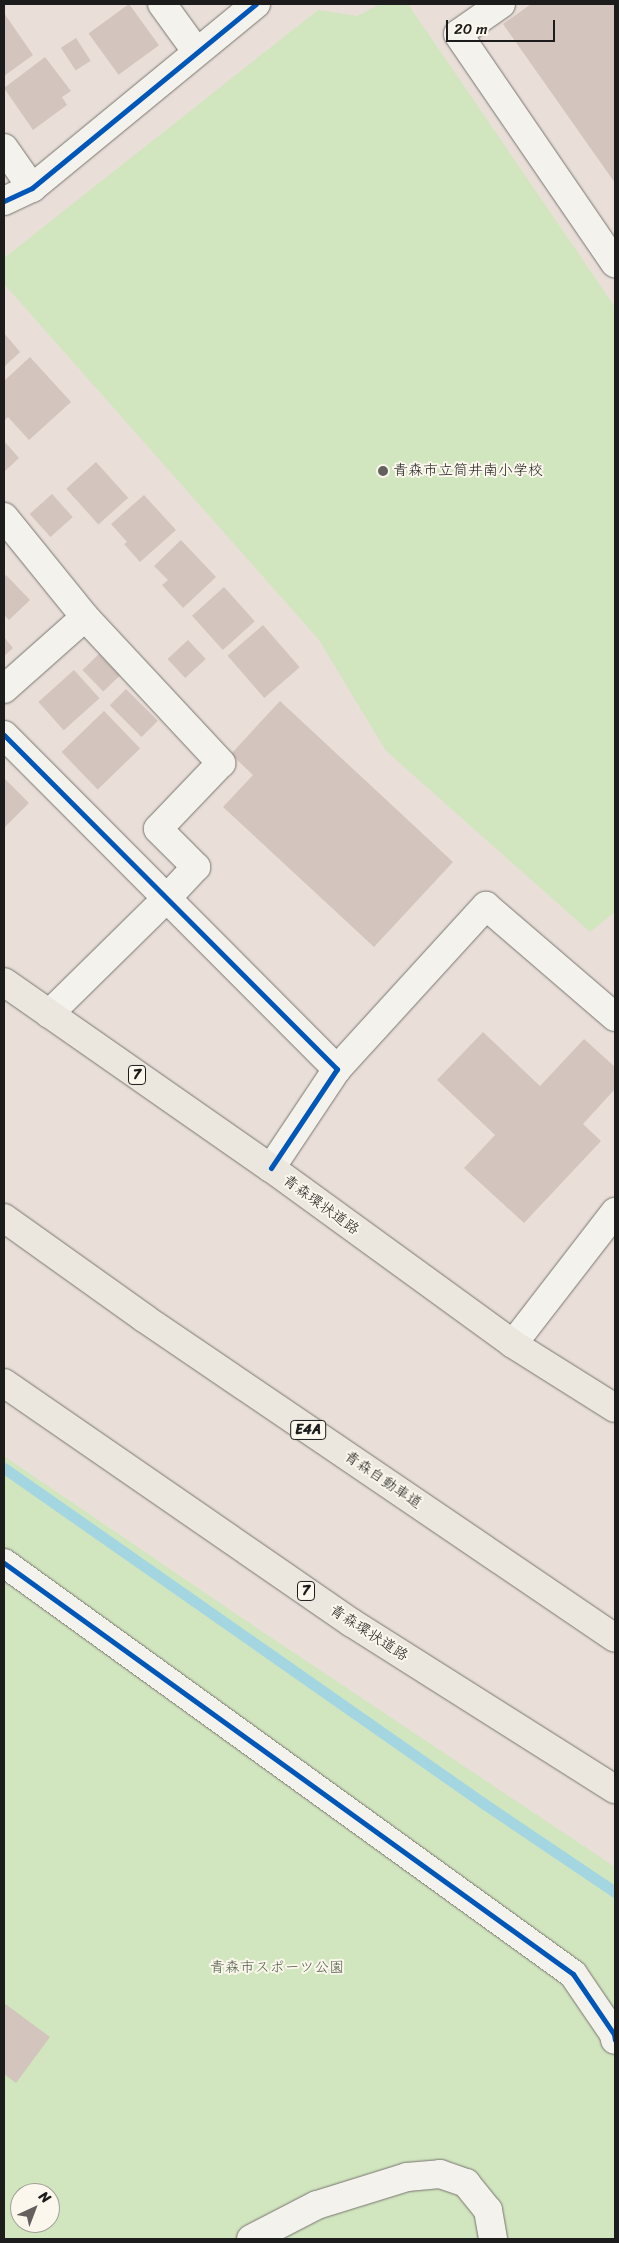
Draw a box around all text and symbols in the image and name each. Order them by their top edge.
scale bar [449,10,558,42]
text: 20 m [454,16,488,42]
place label: 青森市立筒井南小学校 [393,462,543,480]
marker: 青森市立筒井南小学校 [377,465,389,477]
road number: 7 [127,1064,147,1086]
street label: 青森環状道路 [279,1171,363,1239]
road number: E4A [289,1418,327,1442]
street label: 青森自動車道 [341,1447,425,1513]
road number: 7 [296,1580,316,1602]
street label: 青森環状道路 [326,1601,412,1665]
park label: 青森市スポーツ公園 [210,1959,344,1977]
north arrow [10,2183,60,2233]
text: N [33,2185,57,2210]

